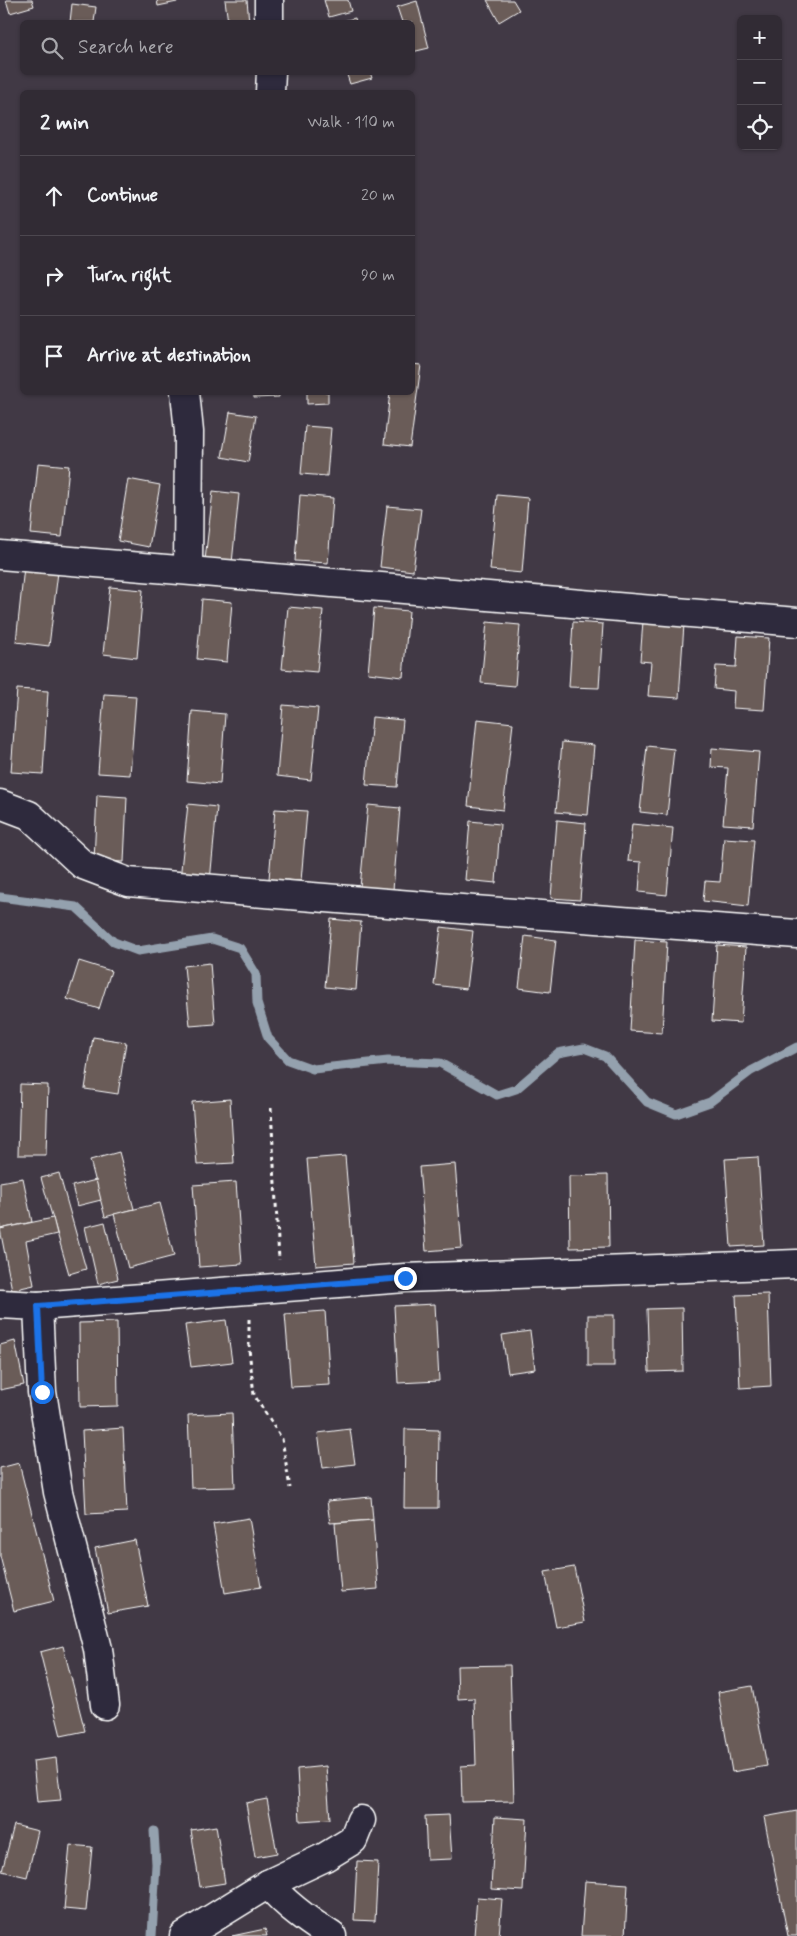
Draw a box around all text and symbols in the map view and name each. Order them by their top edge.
map controls [737,15,782,150]
button: + [737,15,782,60]
search box [20,20,415,75]
icon: search [38,34,66,62]
text: Search here [78,35,174,60]
button: − [737,60,782,105]
button: locate [737,105,782,150]
text: 2 min [40,109,89,137]
text: Walk · 110 m [307,112,395,133]
icon: ahead [40,182,68,210]
text: Continue [87,183,158,208]
text: 20 m [361,185,395,206]
icon: right [40,262,68,290]
text: Turn right [87,263,171,288]
text: 90 m [361,265,395,286]
icon: arrive [40,342,68,370]
text: Arrive at destination [87,343,251,368]
route end [394,1267,417,1290]
route start [31,1381,54,1404]

